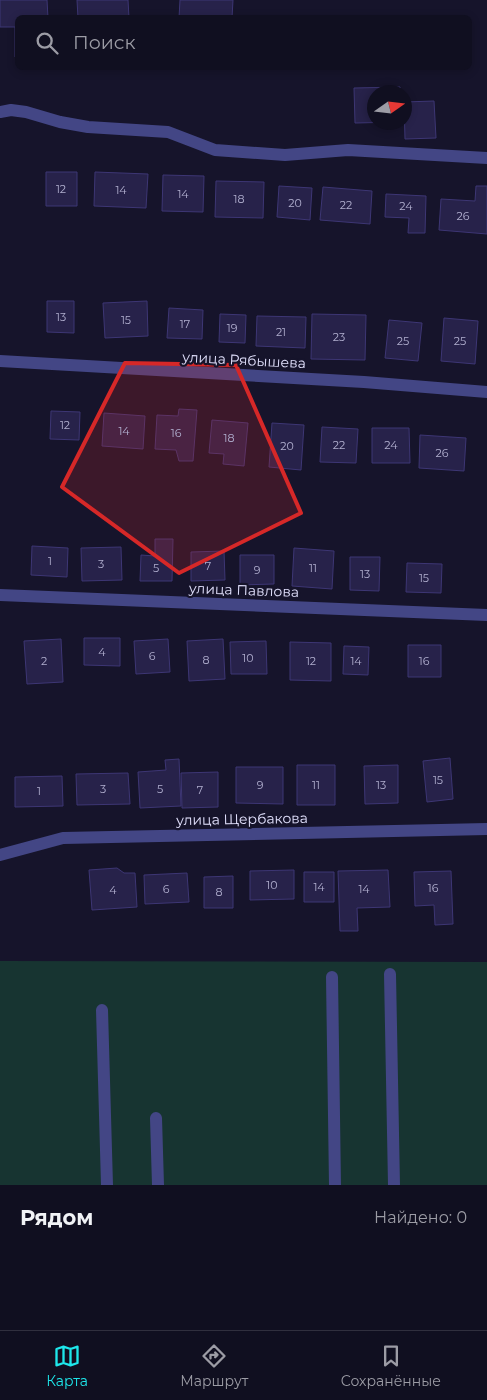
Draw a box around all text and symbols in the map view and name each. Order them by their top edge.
search box [15,15,472,70]
icon: search [33,29,61,57]
text: Поиск [73,31,136,54]
north arrow [367,85,412,130]
house number: 12 [56,182,66,196]
house number: 14 [115,183,127,197]
house number: 14 [177,187,189,201]
house number: 18 [234,192,245,206]
house number: 20 [288,196,302,210]
house number: 22 [340,198,352,212]
house number: 24 [399,199,413,213]
house number: 26 [457,209,470,223]
house number: 13 [56,310,66,324]
house number: 15 [121,313,131,327]
house number: 17 [180,317,190,331]
house number: 19 [227,321,238,335]
house number: 21 [276,325,286,339]
house number: 23 [333,330,345,344]
house number: 25 [397,334,409,348]
house number: 25 [454,334,466,348]
street label: улица Рябышева [181,348,306,372]
house number: 12 [60,418,70,432]
house number: 14 [118,424,130,438]
house number: 16 [171,426,182,440]
house number: 18 [224,431,235,445]
house number: 22 [333,438,345,452]
house number: 24 [384,438,398,452]
house number: 20 [280,439,294,453]
house number: 26 [436,446,449,460]
house number: 1 [48,554,52,568]
house number: 3 [98,557,104,571]
house number: 7 [205,559,211,573]
house number: 5 [153,561,159,575]
house number: 11 [309,561,317,575]
house number: 9 [254,563,261,577]
house number: 13 [360,567,370,581]
house number: 15 [419,571,429,585]
street label: улица Павлова [188,579,299,601]
house number: 4 [98,645,106,659]
house number: 6 [149,649,156,663]
house number: 10 [242,651,254,665]
house number: 8 [202,653,210,667]
house number: 2 [41,654,47,668]
house number: 12 [306,654,316,668]
house number: 14 [350,654,362,668]
house number: 16 [419,654,430,668]
house number: 15 [433,773,443,787]
house number: 9 [257,778,264,792]
house number: 11 [312,778,320,792]
house number: 13 [376,778,386,792]
house number: 3 [100,782,106,796]
house number: 5 [157,782,163,796]
house number: 7 [197,783,203,797]
house number: 1 [37,784,41,798]
street label: улица Щербакова [175,809,308,829]
house number: 10 [266,878,278,892]
house number: 14 [313,880,325,894]
house number: 16 [428,881,439,895]
house number: 6 [163,882,170,896]
house number: 14 [358,882,370,896]
house number: 4 [109,883,117,897]
house number: 8 [215,885,223,899]
text: Рядом [20,1205,93,1230]
text: Найдено: 0 [374,1208,467,1227]
tab: Карта [46,1342,88,1390]
tab: Маршрут [180,1342,248,1390]
tab: Сохранённые [341,1342,441,1390]

